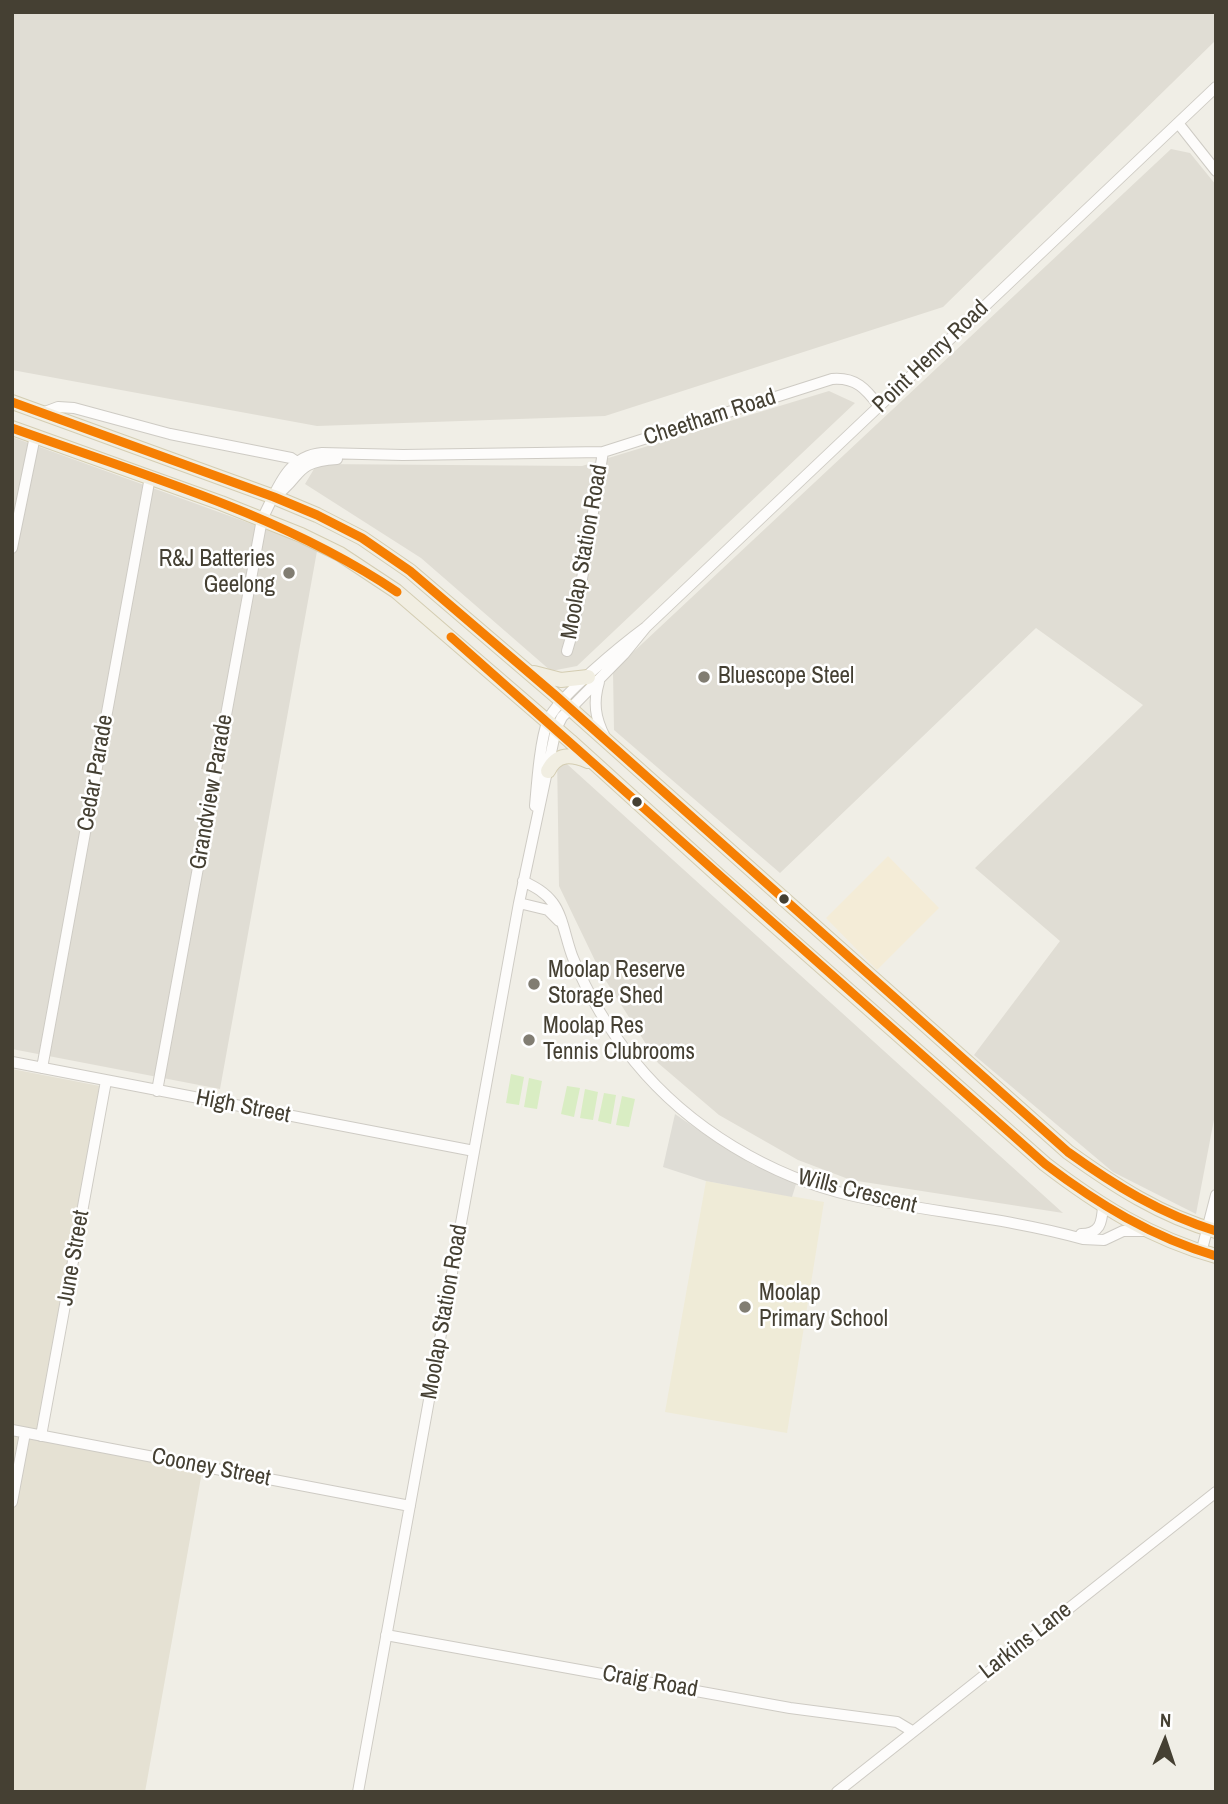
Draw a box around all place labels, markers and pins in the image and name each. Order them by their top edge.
place label: R&J Batteries Geelong [159,546,275,600]
marker: R&J Batteries Geelong [281,565,297,581]
place label: Bluescope Steel [718,663,854,691]
marker: Bluescope Steel [696,669,712,685]
unlabelled marker [630,795,644,809]
unlabelled marker [777,892,791,906]
place label: Moolap Reserve Storage Shed [548,957,685,1011]
marker: Moolap Reserve Storage Shed [526,976,542,992]
place label: Moolap Res Tennis Clubrooms [543,1013,695,1067]
marker: Moolap Res Tennis Clubrooms [521,1032,537,1048]
place label: Moolap Primary School [759,1280,888,1334]
marker: Moolap Primary School [737,1299,753,1315]

